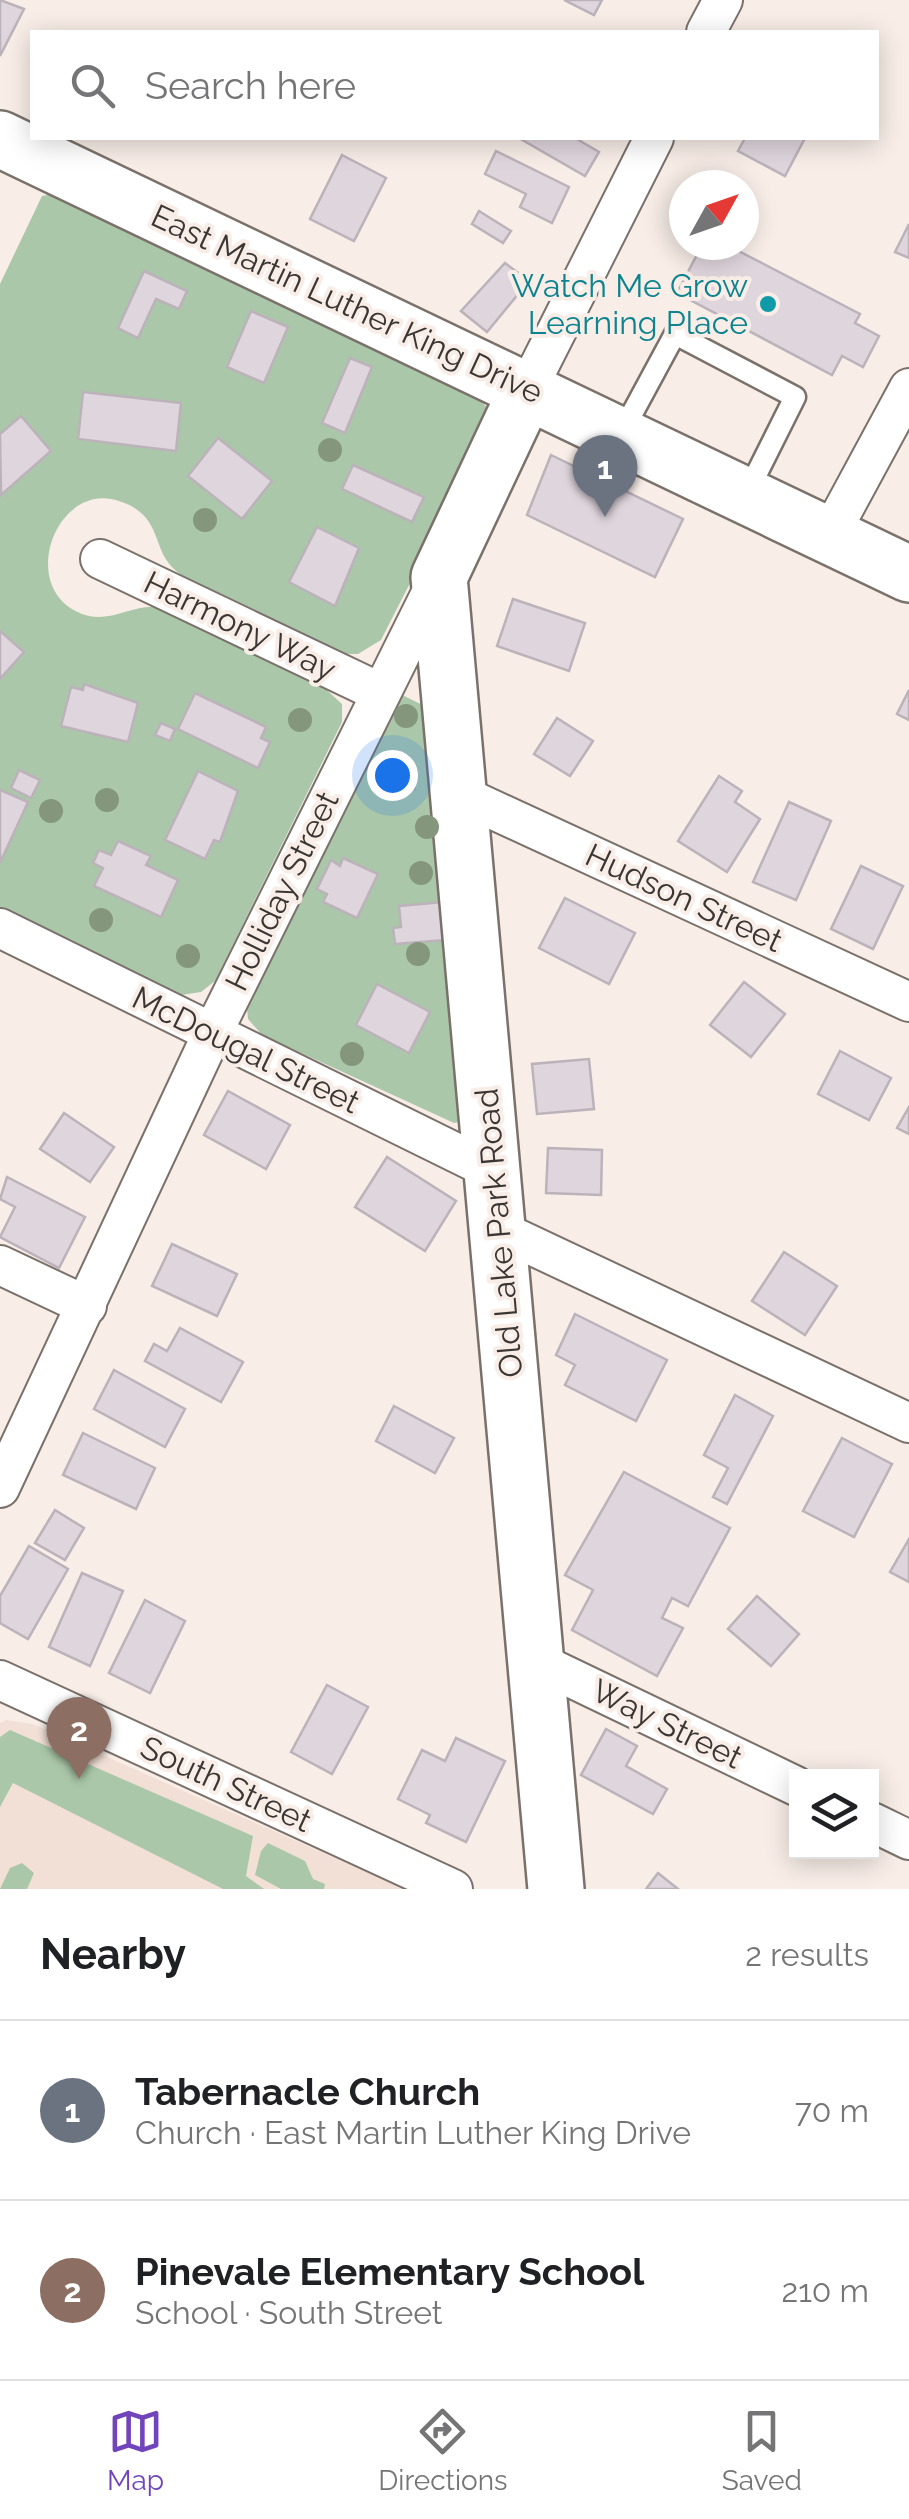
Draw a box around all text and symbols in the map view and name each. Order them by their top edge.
search box [30,30,879,140]
icon: search [65,58,120,113]
text: Search here [145,63,356,108]
north arrow [669,170,759,260]
street label: East Martin Luther King Drive [146,197,549,411]
place label: Watch Me Grow Learning Place [511,267,748,341]
marker: Watch Me Grow Learning Place [757,293,779,315]
pin: 1 [572,434,638,517]
street label: Harmony Way [138,563,342,688]
your location [367,750,418,801]
street label: Holliday Street [217,785,346,996]
street label: Hudson Street [580,836,789,959]
street label: McDougal Street [127,979,366,1121]
street label: Old Lake Park Road [467,1087,530,1379]
street label: Way Street [586,1671,748,1776]
pin: 2 [46,1696,112,1779]
street label: South Street [135,1728,318,1839]
map controls [789,1769,879,1859]
button: layers [789,1769,879,1859]
text: Nearby [40,1930,186,1979]
text: 2 results [745,1936,869,1973]
text: Tabernacle Church [135,2069,480,2114]
text: 1 [65,2092,80,2129]
text: 70 m [795,2092,869,2129]
text: Church · East Martin Luther King Drive [135,2114,691,2151]
text: Pinevale Elementary School [135,2249,644,2294]
text: 2 [63,2272,82,2309]
text: 210 m [781,2272,869,2309]
text: School · South Street [135,2294,443,2331]
tab: Map [107,2404,164,2497]
tab: Directions [378,2404,508,2497]
tab: Saved [722,2404,802,2497]

